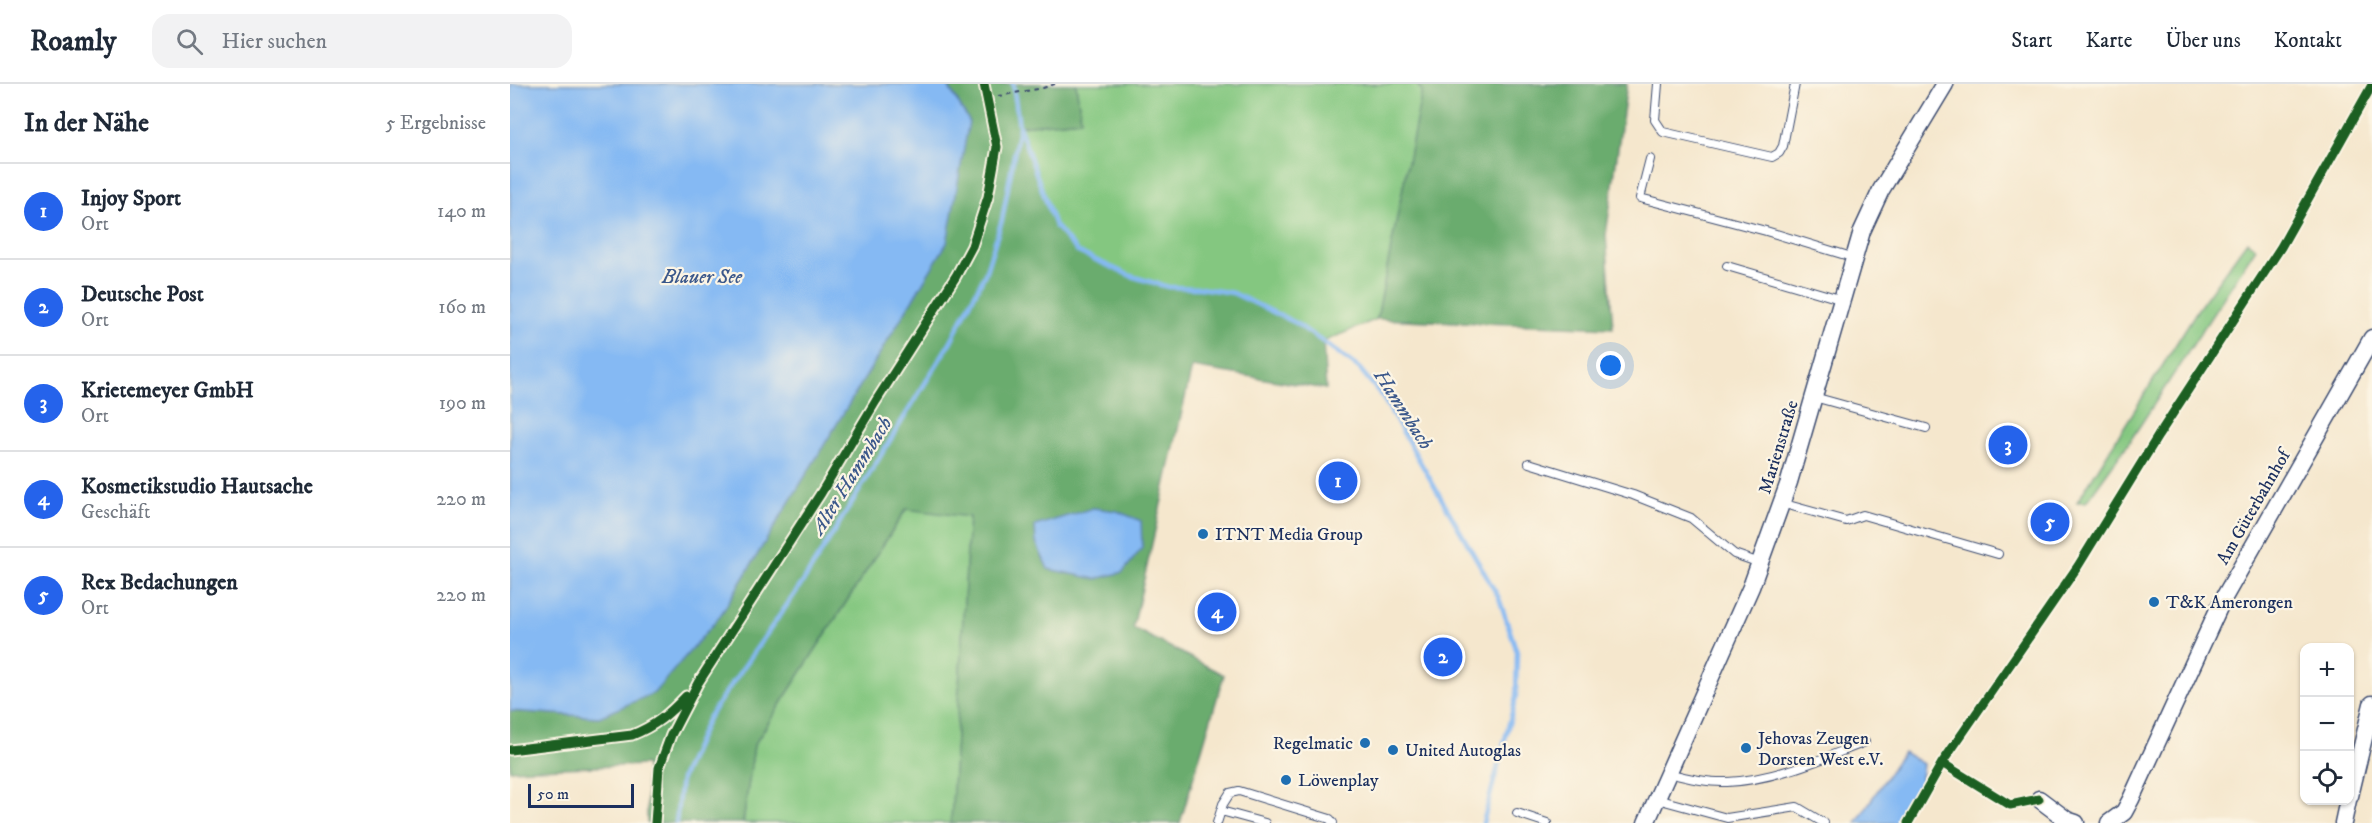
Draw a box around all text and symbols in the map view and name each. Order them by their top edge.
search box [152,14,572,68]
text: Roamly [30,24,116,59]
icon: search [173,25,206,58]
text: Hier suchen [221,28,327,55]
text: Start [2011,28,2053,54]
text: Karte [2086,28,2132,54]
text: Über uns [2165,28,2241,54]
text: Kontakt [2274,28,2342,54]
text: In der Nähe [24,107,149,140]
text: 5 Ergebnisse [386,111,486,136]
text: Injoy Sport [81,185,181,212]
text: 1 [40,199,47,224]
text: 140 m [437,199,486,224]
text: Ort [81,212,109,237]
water label: Blauer See [661,265,743,290]
text: Deutsche Post [81,281,204,308]
text: 2 [39,295,48,320]
text: 160 m [438,295,486,320]
text: Ort [81,308,109,333]
your location [1596,351,1625,380]
water label: Hammbach [1367,364,1438,455]
text: Krietemeyer GmbH [81,377,254,404]
text: 3 [40,391,47,416]
text: 190 m [439,391,486,416]
street label: Marienstraße [1754,398,1804,497]
text: Ort [81,404,109,429]
water label: Alter Hammbach [805,413,898,541]
pin: 3 [1988,422,2028,468]
street label: Am Güterbahnhof [2212,443,2297,569]
pin: 1 [1318,458,1358,504]
text: Kosmetikstudio Hautsache [81,473,313,500]
text: 4 [38,487,49,512]
text: 220 m [436,487,486,512]
text: Geschäft [81,500,150,525]
pin: 5 [2030,500,2070,544]
place label: ITNT Media Group [1215,524,1363,546]
marker: ITNT Media Group [1196,527,1210,541]
text: Rex Bedachungen [81,569,238,596]
text: 5 [39,583,48,608]
text: 220 m [436,583,486,608]
pin: 4 [1198,590,1236,634]
place label: T&K Amerongen [2166,592,2293,614]
marker: T&K Amerongen [2147,595,2161,609]
text: Ort [81,596,109,621]
pin: 2 [1424,634,1462,680]
map controls [2300,643,2354,805]
button: + [2300,643,2354,697]
button: − [2300,697,2354,751]
place label: Jehovas Zeugen Dorsten West e.V. [1756,728,1884,771]
place label: Regelmatic [1273,733,1353,755]
marker: Regelmatic [1358,736,1372,750]
place label: United Autoglas [1405,740,1521,762]
marker: Jehovas Zeugen Dorsten West e.V. [1739,741,1753,755]
marker: United Autoglas [1386,743,1400,757]
button: locate [2300,751,2354,805]
place label: Löwenplay [1298,770,1379,792]
marker: Löwenplay [1279,773,1293,787]
scale bar [528,781,634,808]
text: 50 m [537,784,569,804]

